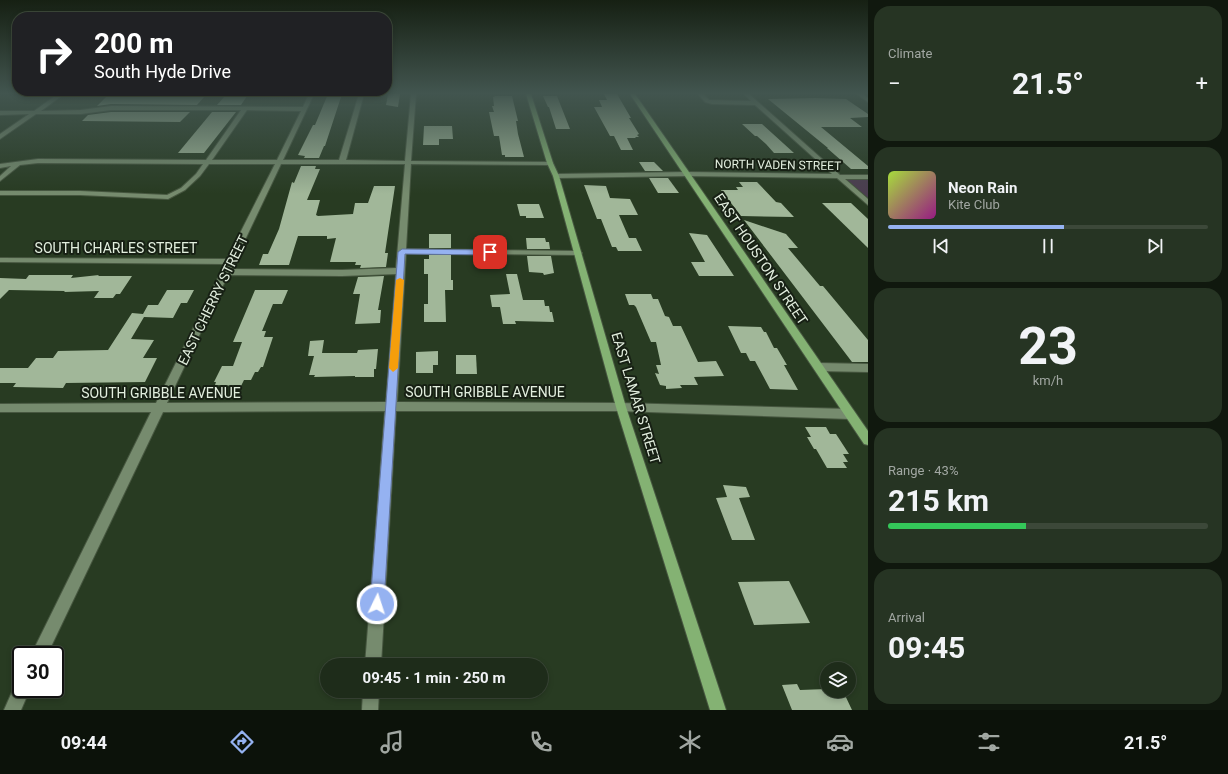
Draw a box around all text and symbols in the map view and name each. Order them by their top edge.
text: 200 m [94,27,173,60]
icon: right [28,28,80,80]
text: Climate [888,46,932,61]
text: South Hyde Drive [94,61,231,82]
text: 21.5° [1012,66,1084,101]
text: − [888,71,901,96]
text: + [1196,71,1208,96]
street label: NORTH VADEN STREET [715,157,841,173]
text: Neon Rain [948,179,1017,197]
street label: EAST HOUSTON STREET [711,190,811,328]
text: Kite Club [948,197,1000,212]
street label: EAST CHERRY STREET [175,232,252,368]
pin [473,235,507,269]
icon: previous [930,235,952,257]
icon: pause [1037,235,1059,257]
icon: next [1144,235,1166,257]
street label: SOUTH CHARLES STREET [35,240,198,256]
icon: arrive [479,241,501,263]
text: 23 [1018,316,1078,377]
street label: EAST LAMAR STREET [608,330,664,466]
text: km/h [1033,373,1063,388]
street label: SOUTH GRIBBLE AVENUE [405,384,565,400]
street label: SOUTH GRIBBLE AVENUE [81,385,241,401]
text: Range · 43% [888,463,958,478]
text: 215 km [888,483,989,518]
position arrow [356,583,398,625]
text: Arrival [888,610,925,625]
text: 09:45 [888,630,965,665]
speed limit sign: 30 [12,646,64,698]
map controls [820,662,856,698]
button: layers [820,662,856,698]
text: 09:45 · 1 min · 250 m [363,669,505,687]
icon: directions [228,728,256,756]
icon: music [378,728,406,756]
icon: phone [527,728,555,756]
icon: climate [676,728,704,756]
icon: car [826,728,854,756]
icon: filters [975,728,1003,756]
text: 09:44 [61,732,107,753]
text: 21.5° [1124,732,1167,753]

